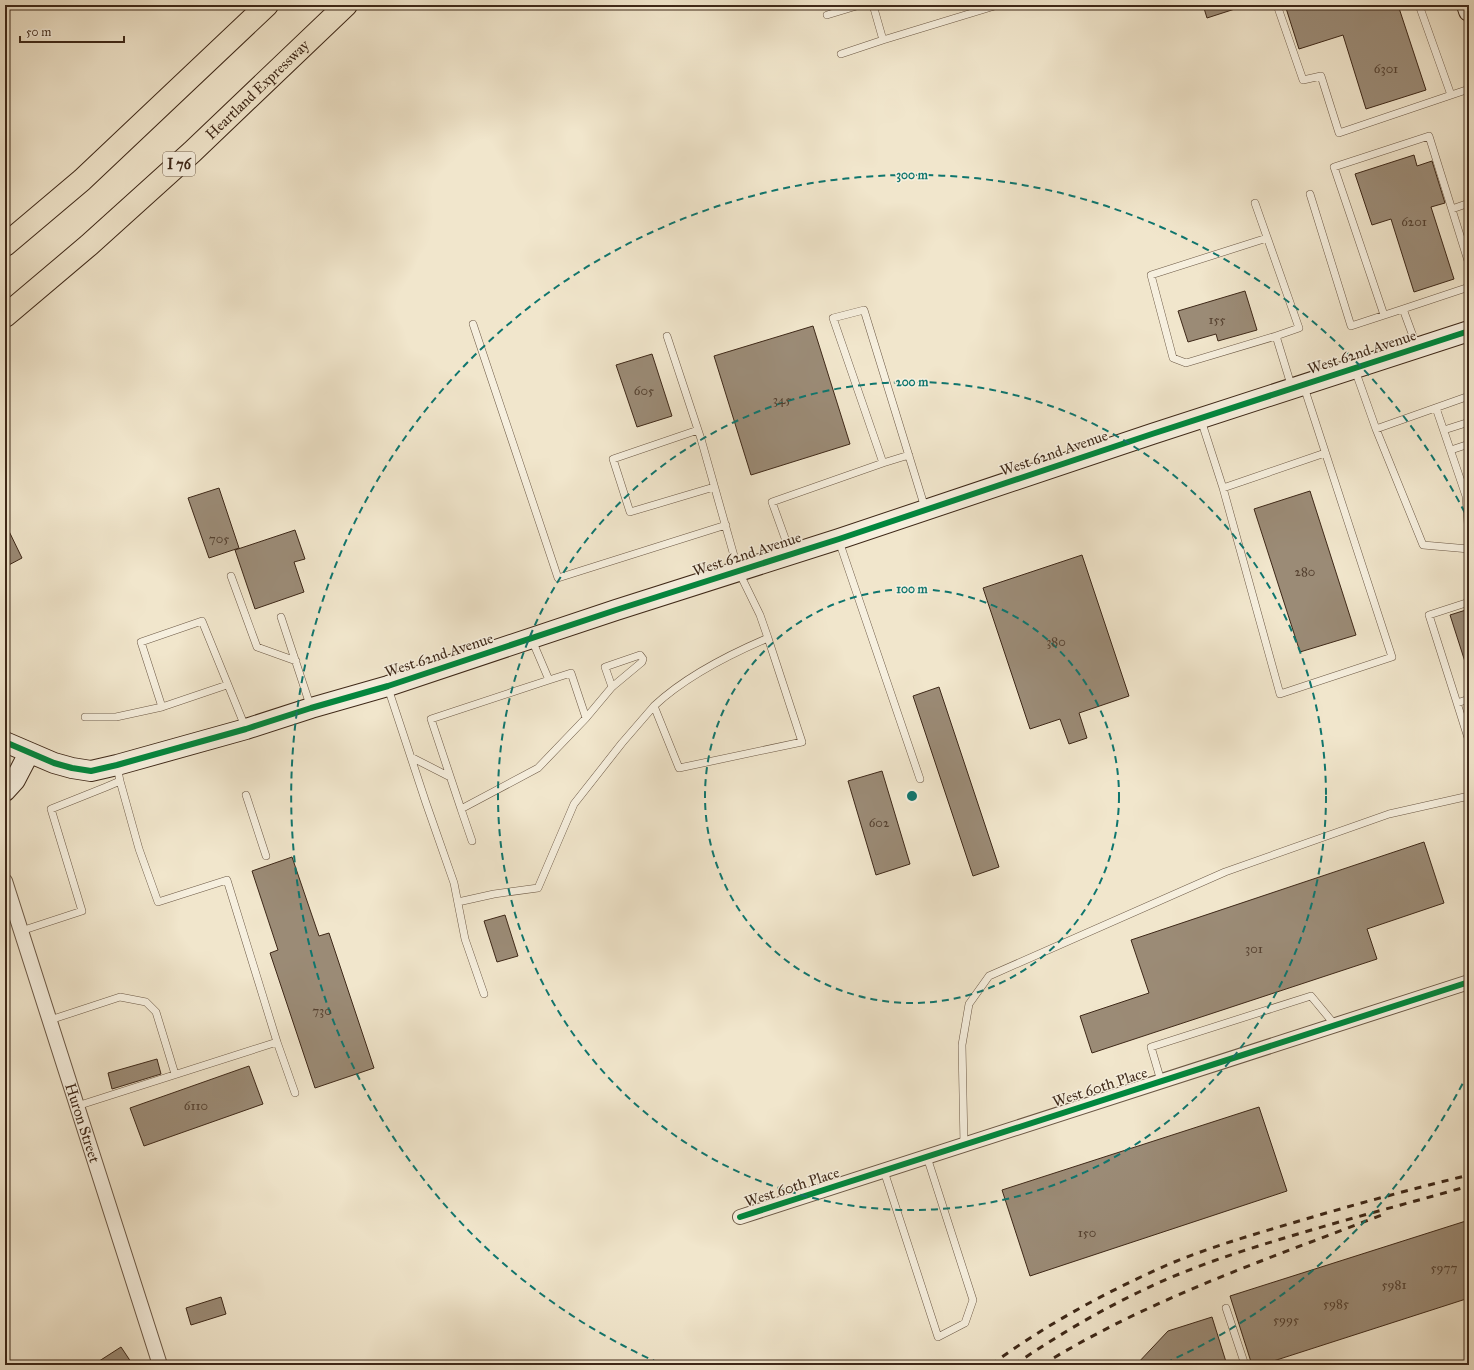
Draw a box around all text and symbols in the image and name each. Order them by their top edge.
scale bar [20,18,124,44]
text: 50 m [26,25,51,39]
street label: Heartland Expressway [202,35,313,143]
house number: 6301 [1374,61,1398,77]
road number: I 76 [163,152,195,176]
text: 300 m [896,168,929,183]
house number: 6201 [1401,214,1427,230]
house number: 155 [1208,312,1226,328]
street label: West 62nd Avenue [1306,326,1418,378]
text: 200 m [896,375,929,389]
house number: 605 [634,383,654,399]
house number: 345 [773,392,791,408]
street label: West 62nd Avenue [998,426,1110,480]
street label: West 62nd Avenue [691,528,803,580]
house number: 705 [209,531,229,547]
house number: 280 [1295,564,1315,580]
text: 100 m [896,582,929,596]
street label: West 62nd Avenue [383,629,495,681]
house number: 380 [1046,634,1066,650]
centre of rings [905,789,919,803]
house number: 602 [869,815,890,831]
house number: 301 [1245,941,1263,957]
house number: 730 [312,1003,332,1019]
street label: West 60th Place [1050,1063,1150,1111]
street label: Huron Street [61,1081,104,1166]
house number: 6110 [184,1098,208,1114]
street label: West 60th Place [742,1163,842,1211]
house number: 150 [1078,1225,1096,1241]
house number: 5977 [1431,1260,1458,1276]
house number: 5981 [1381,1277,1407,1293]
house number: 5985 [1323,1296,1349,1312]
house number: 5995 [1273,1312,1299,1328]

